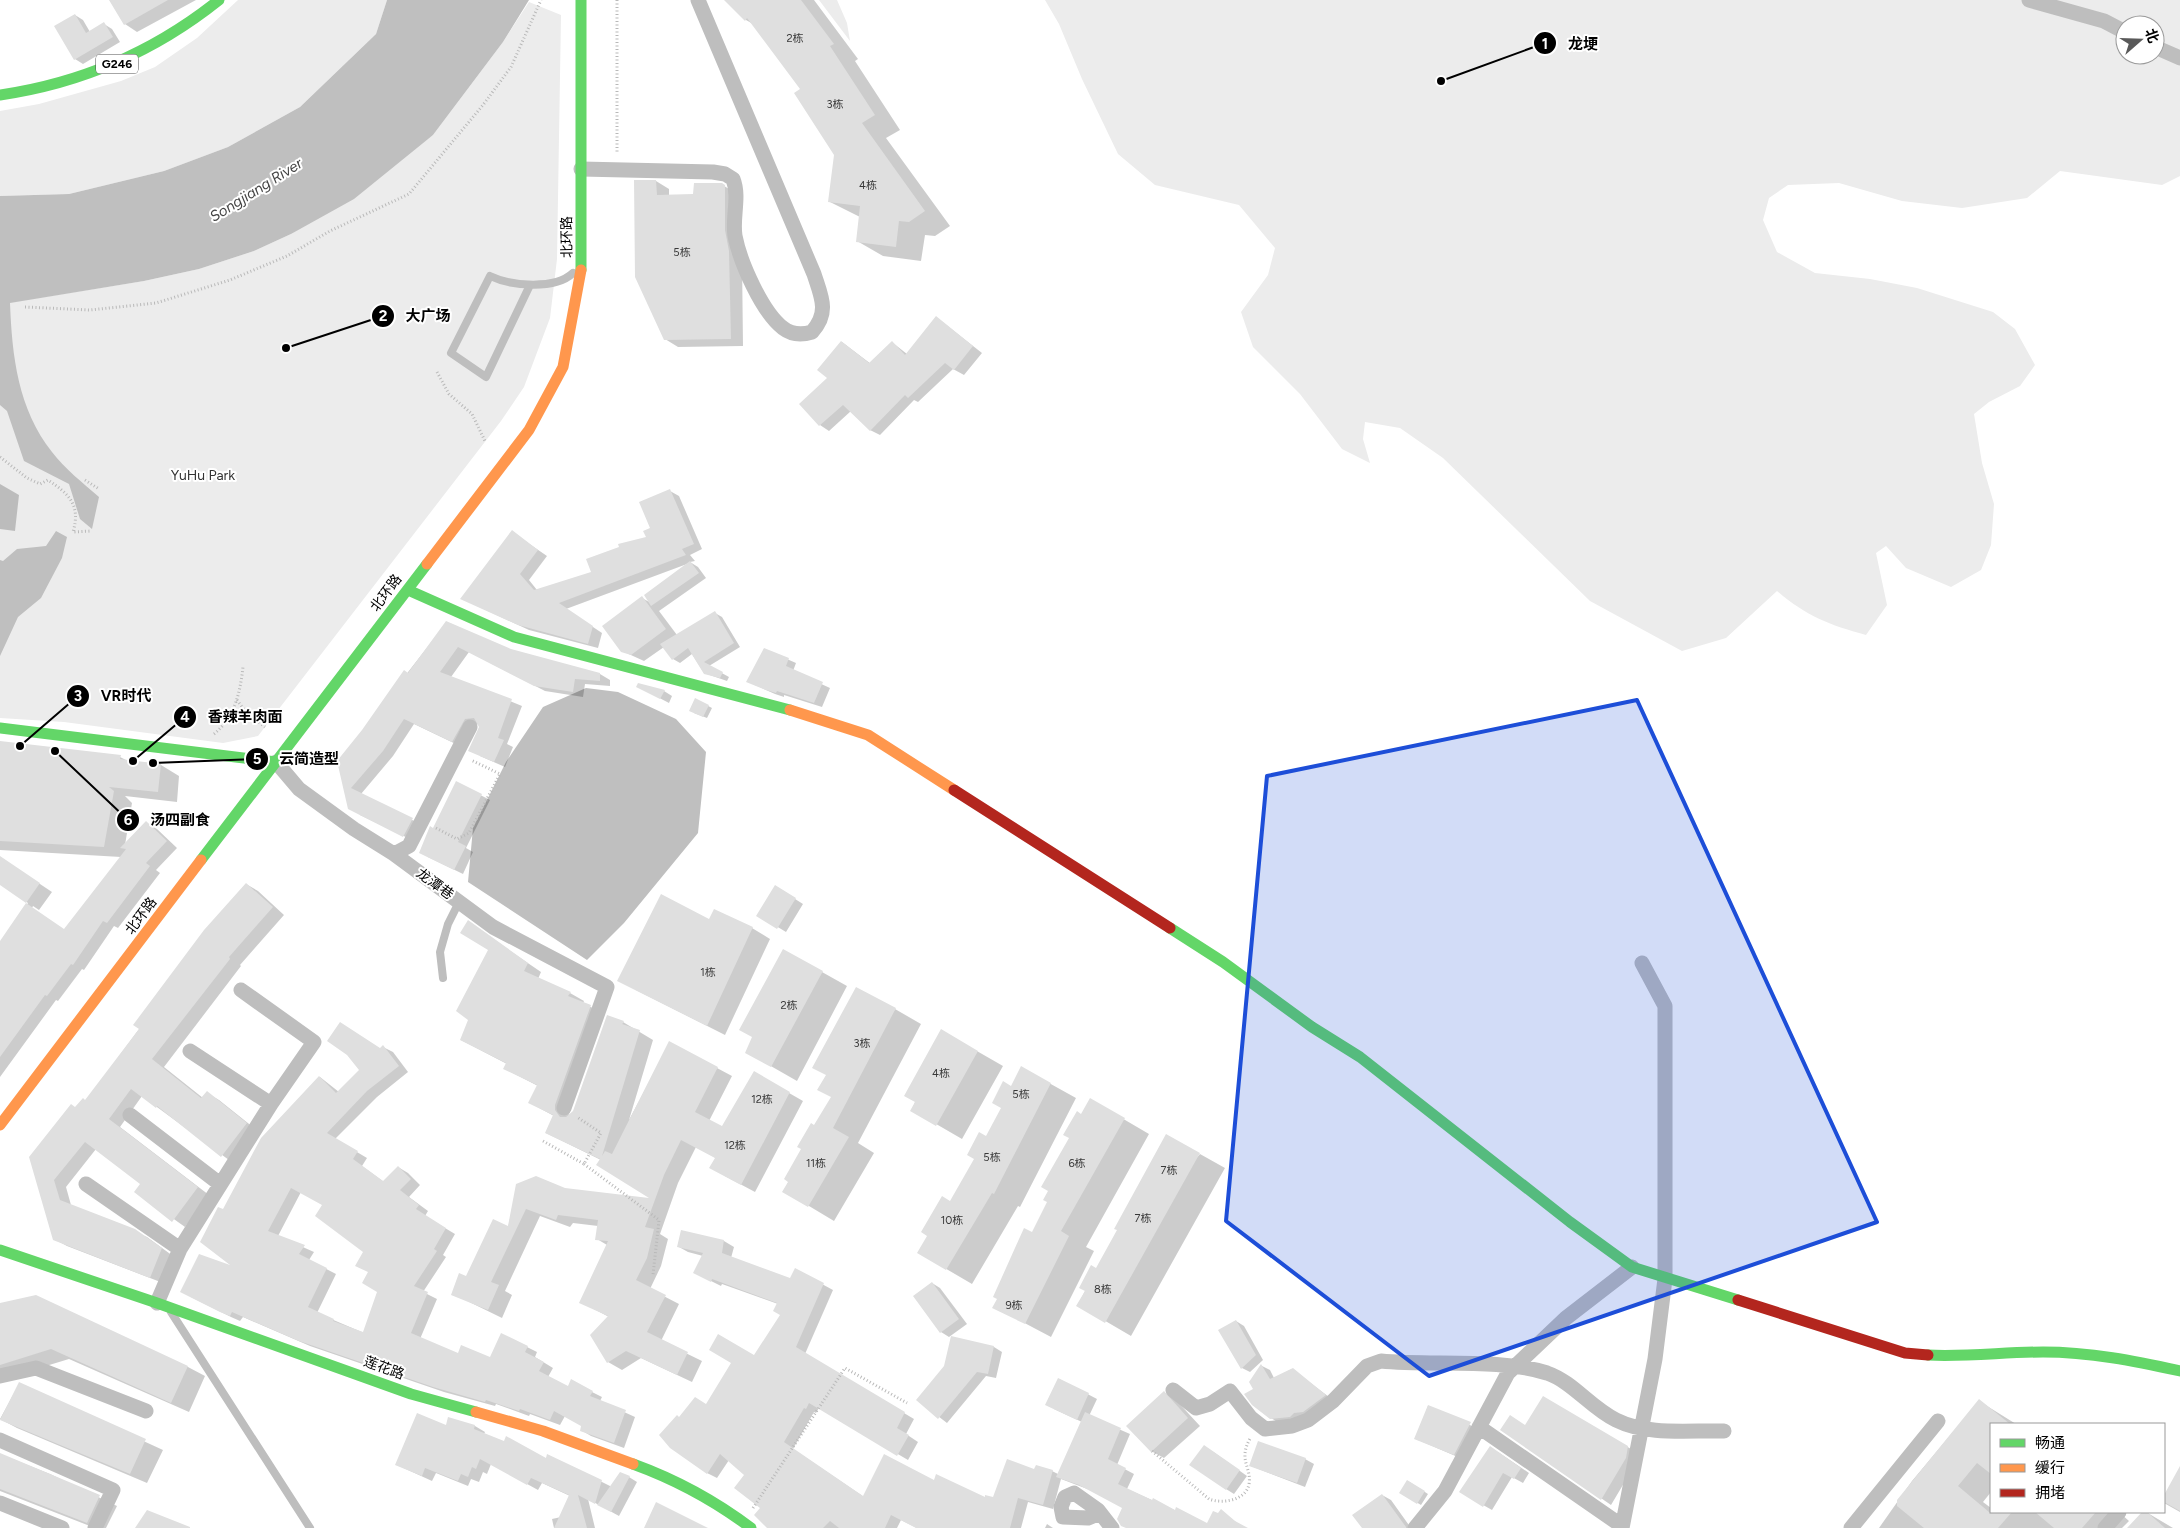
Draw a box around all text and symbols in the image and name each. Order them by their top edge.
north arrow [2115,15,2165,65]
text: 北 [2141,26,2162,45]
callout: 龙埂 [1533,28,1608,58]
house number: 2栋 [786,32,804,45]
text: 1 [1542,35,1548,53]
text: 龙埂 [1568,35,1598,53]
road number: G246 [96,54,138,74]
house number: 3栋 [827,98,843,111]
water label: Songjiang River [206,154,306,226]
house number: 4栋 [859,179,877,192]
street label: 北环路 [558,216,576,258]
house number: 5栋 [673,246,691,259]
callout: 大广场 [371,301,461,331]
text: 2 [379,307,388,325]
text: 大广场 [405,307,451,325]
park label: YuHu Park [171,467,235,484]
street label: 北环路 [367,571,405,615]
callout: VR时代 [66,681,161,711]
text: 3 [74,687,82,705]
text: VR时代 [101,687,151,705]
callout: 香辣羊肉面 [172,702,292,732]
text: 4 [180,708,190,726]
text: 香辣羊肉面 [207,708,283,726]
callout: 云简造型 [244,744,349,774]
text: 5 [253,750,262,768]
text: 云简造型 [279,750,339,768]
callout: 汤四副食 [115,805,220,835]
text: 6 [124,811,133,829]
text: 汤四副食 [150,811,210,829]
street label: 龙潭巷 [413,865,457,903]
street label: 北环路 [122,894,160,938]
house number: 1栋 [700,966,716,979]
house number: 2栋 [780,999,798,1012]
house number: 3栋 [854,1037,870,1050]
house number: 4栋 [932,1067,950,1080]
house number: 5栋 [1012,1088,1030,1101]
house number: 12栋 [751,1093,773,1106]
house number: 12栋 [724,1139,746,1152]
house number: 5栋 [983,1151,1001,1164]
house number: 11栋 [806,1157,826,1170]
house number: 6栋 [1068,1157,1086,1170]
house number: 7栋 [1161,1164,1177,1177]
house number: 7栋 [1135,1212,1151,1225]
house number: 10栋 [941,1214,963,1227]
house number: 8栋 [1094,1283,1112,1296]
house number: 9栋 [1005,1299,1023,1312]
street label: 莲花路 [361,1353,407,1383]
legend [1990,1423,2165,1513]
text: 畅通 [2035,1434,2065,1452]
text: 缓行 [2035,1459,2065,1477]
text: 拥堵 [2035,1484,2065,1502]

